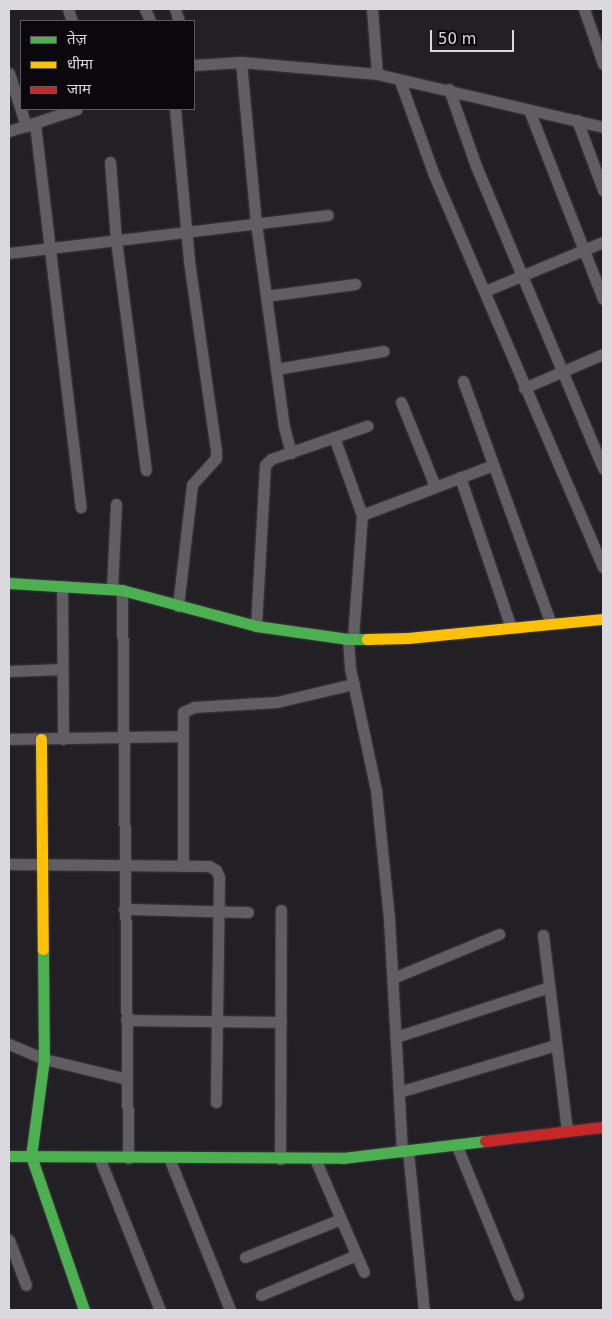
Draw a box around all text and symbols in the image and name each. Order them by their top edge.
legend [20,20,195,110]
scale bar [432,20,516,52]
text: तेज़ [67,30,87,48]
text: 50 m [438,30,476,48]
text: धीमा [67,55,93,73]
text: जाम [67,80,91,98]

